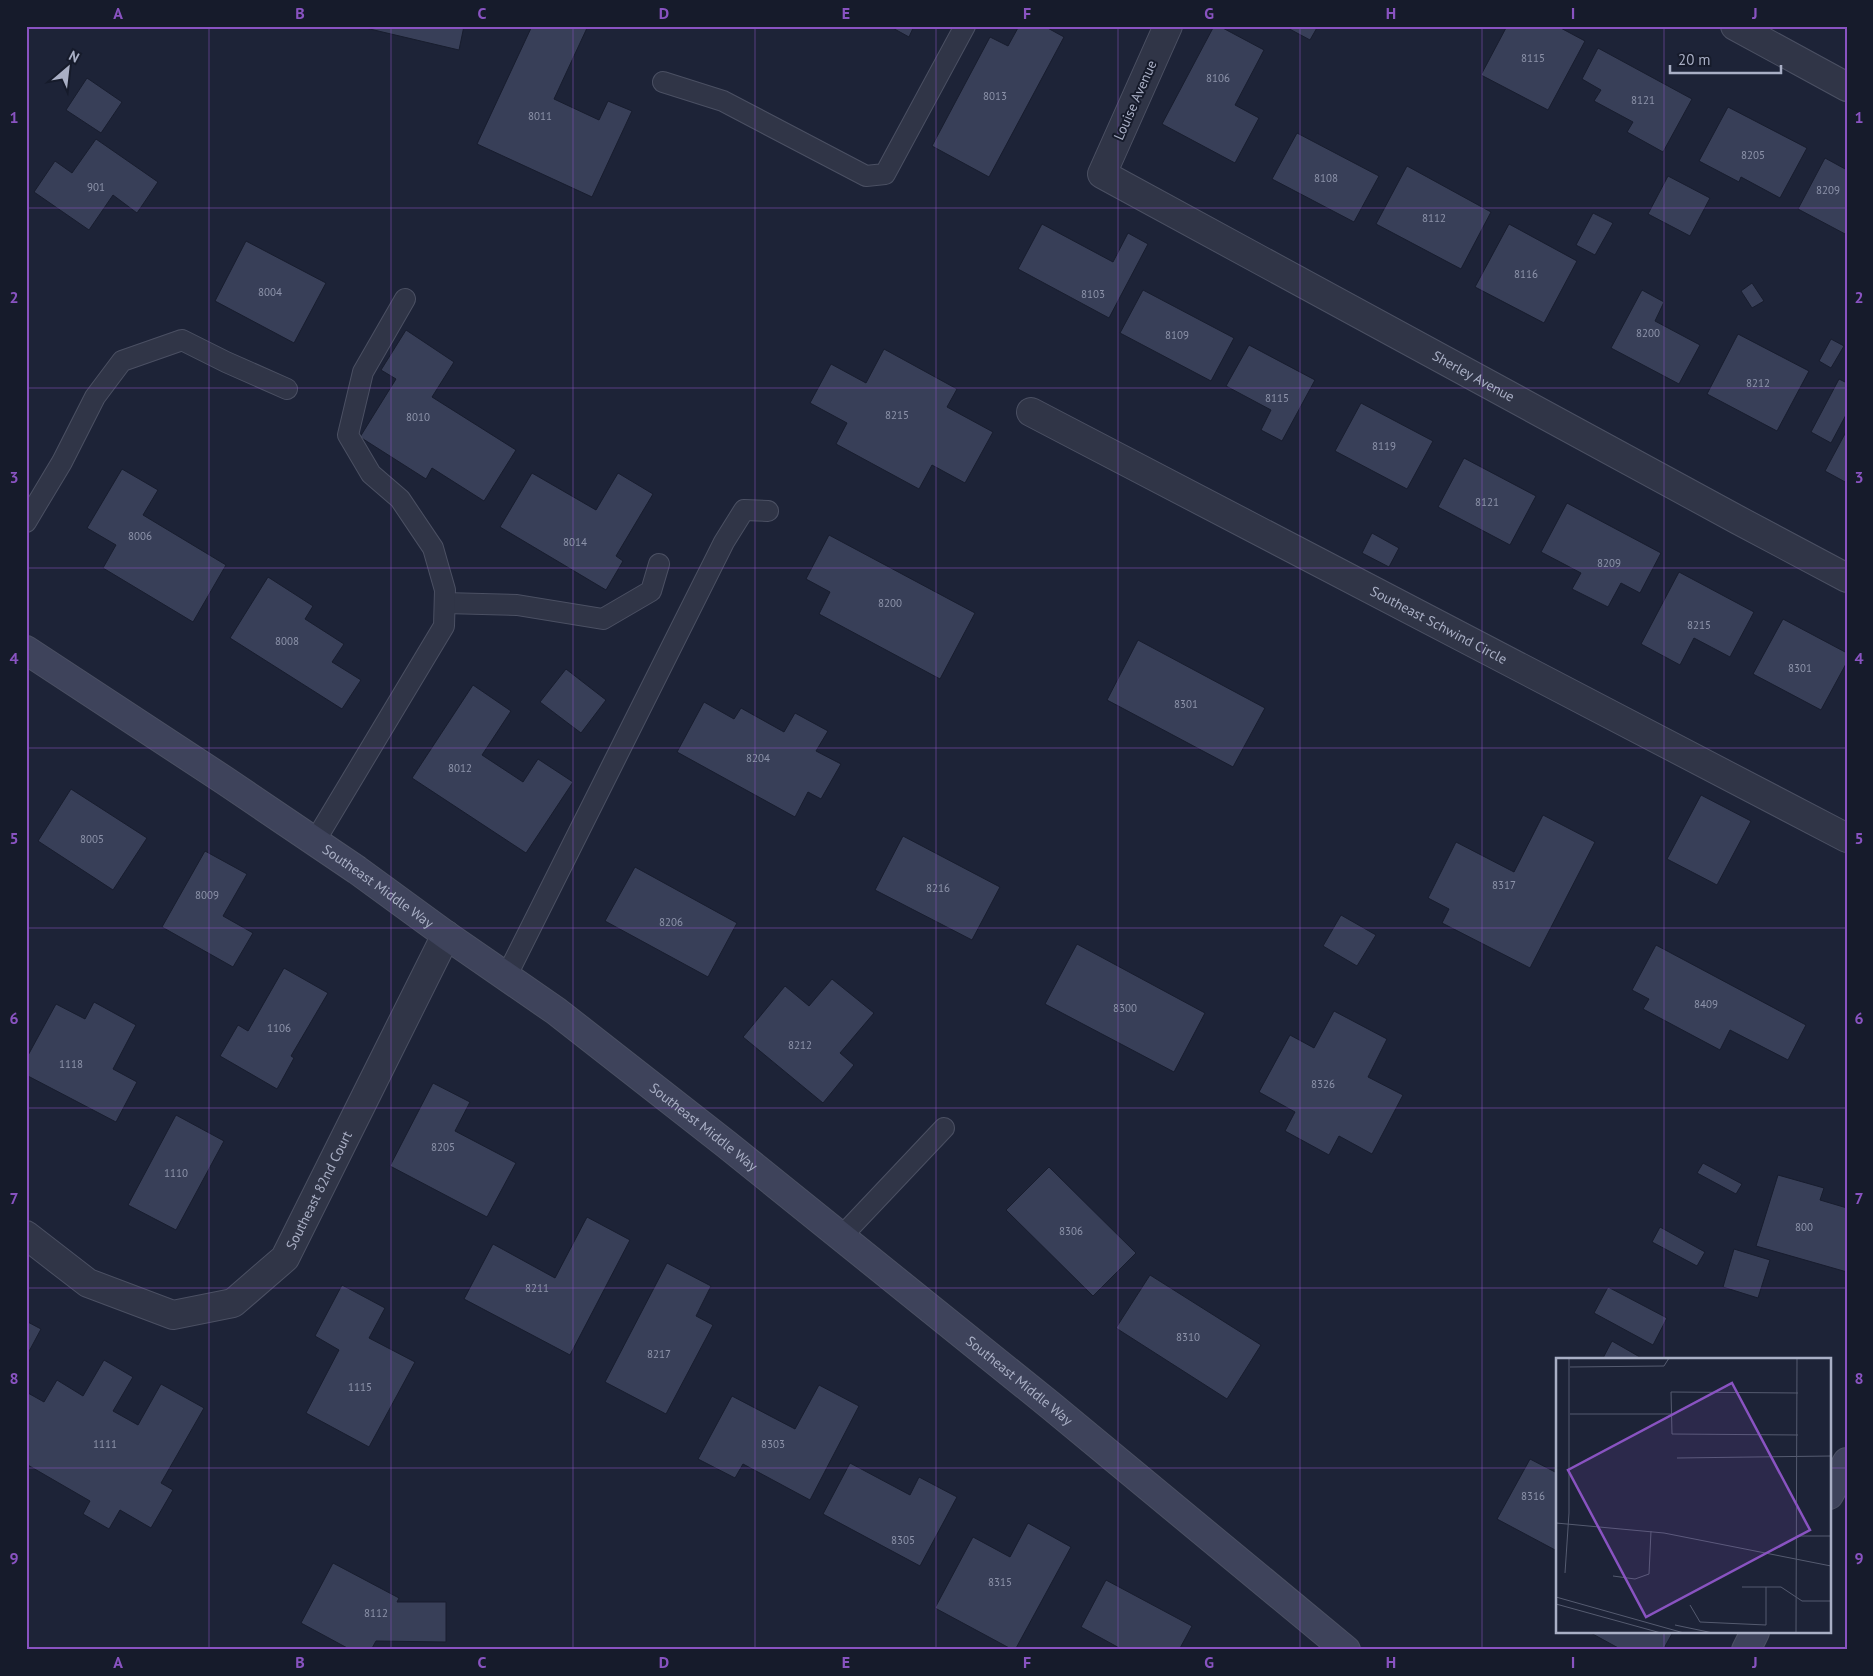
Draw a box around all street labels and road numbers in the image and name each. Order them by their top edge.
street label: Louise Avenue [1109,57,1161,143]
street label: Sherley Avenue [1429,346,1518,406]
street label: Southeast Schwind Circle [1367,582,1510,668]
street label: Southeast Middle Way [319,840,438,932]
street label: Southeast Middle Way [646,1079,762,1175]
street label: Southeast 82nd Court [282,1128,356,1252]
street label: Southeast Middle Way [962,1332,1077,1429]

